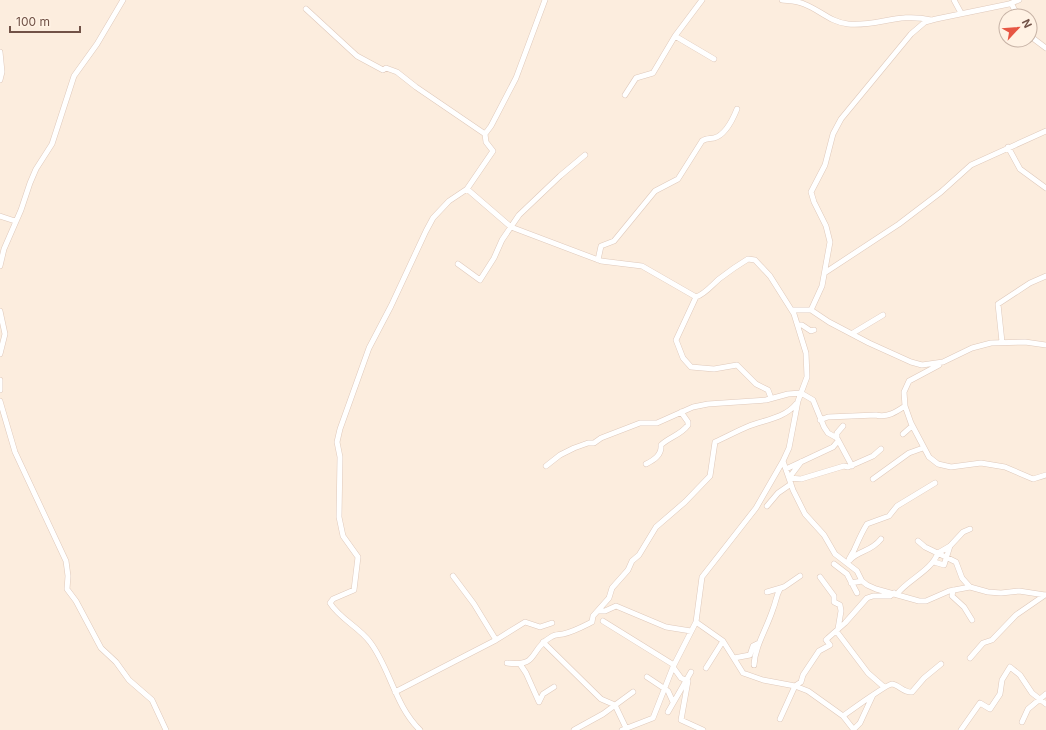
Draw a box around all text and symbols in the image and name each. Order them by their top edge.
scale bar [10,8,80,34]
north arrow [998,8,1038,48]
text: 100 m [16,14,50,29]
text: N [1019,17,1035,30]

